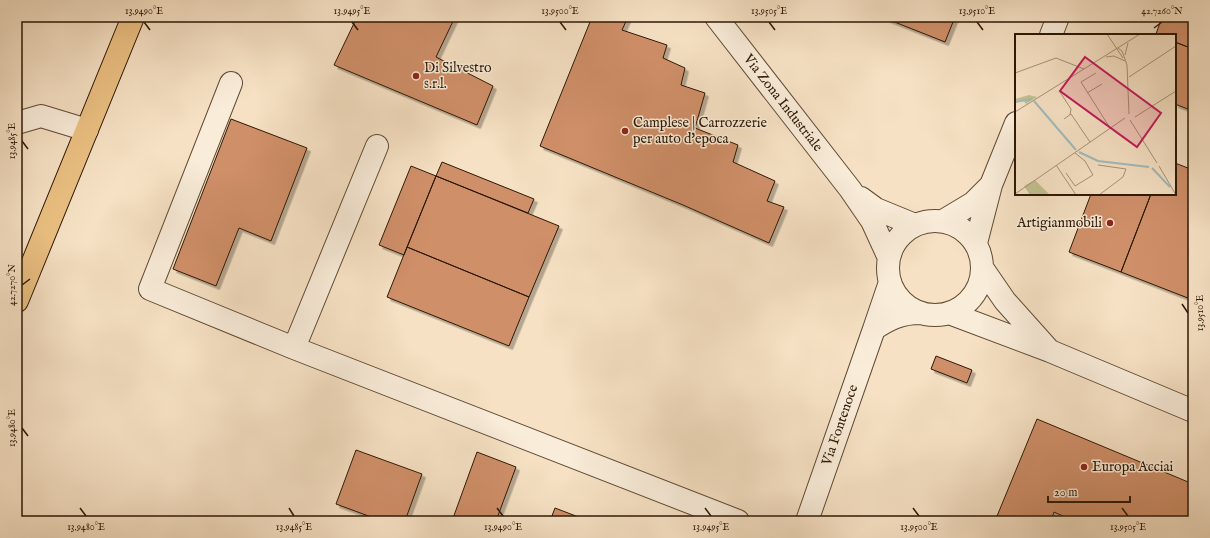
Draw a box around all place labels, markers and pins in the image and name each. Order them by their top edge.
place label: Di Silvestro s.r.l. [424,59,492,93]
marker: Di Silvestro s.r.l. [411,71,421,81]
place label: Camplese | Carrozzerie per auto d'epoca [633,114,768,148]
marker: Camplese | Carrozzerie per auto d'epoca [620,126,630,136]
place label: Artigianmobili [1016,214,1102,232]
marker: Artigianmobili [1105,218,1115,228]
place label: Europa Acciai [1092,458,1174,476]
marker: Europa Acciai [1079,462,1089,472]

